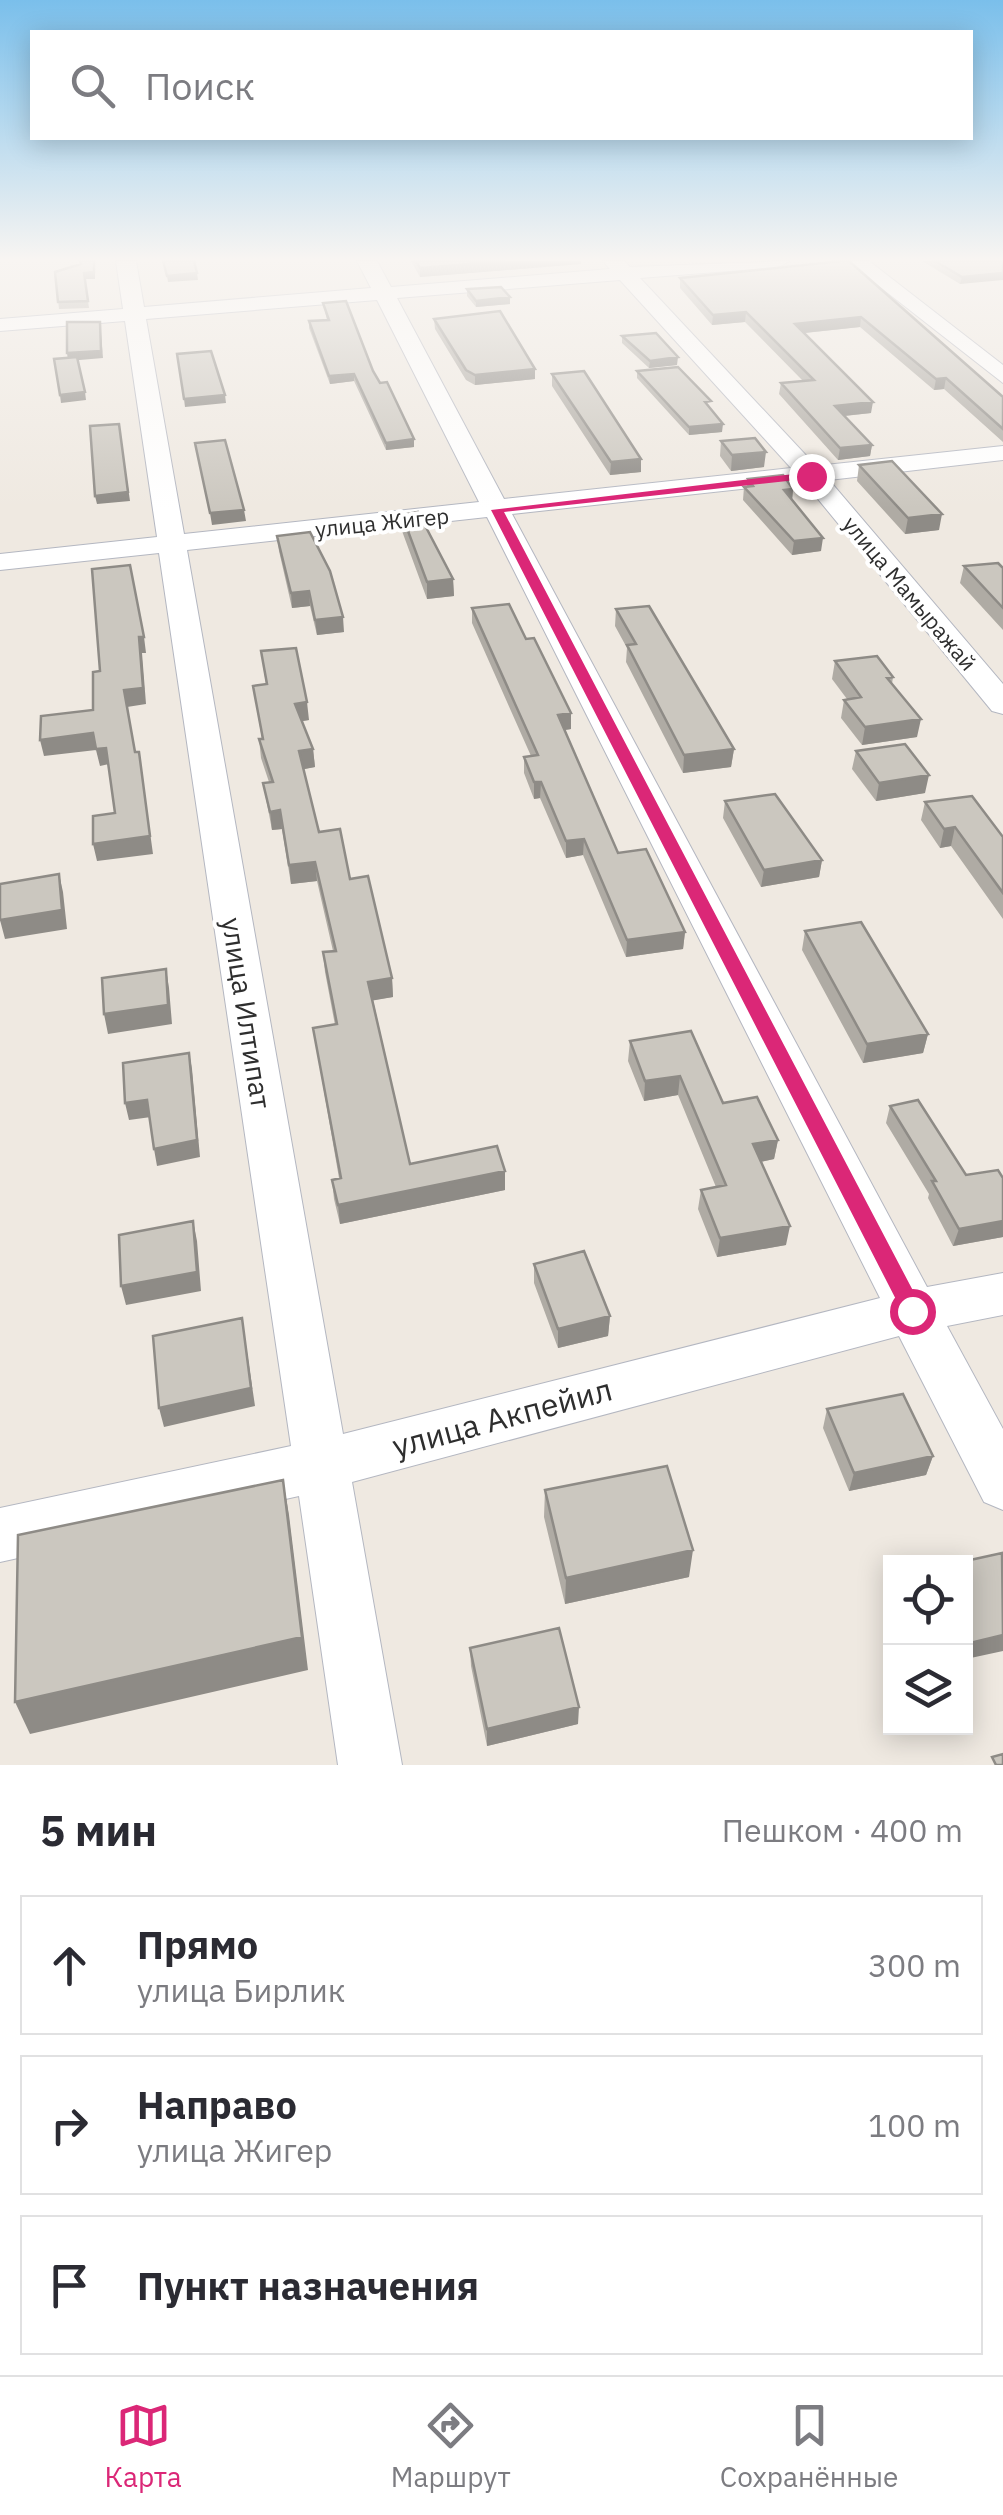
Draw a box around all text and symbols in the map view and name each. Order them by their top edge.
search box [30,30,973,140]
icon: search [65,58,120,113]
text: Поиск [145,61,255,110]
route end [789,454,835,500]
street label: улица Жигер [314,501,450,543]
street label: улица Мамыражай [837,510,983,676]
street label: улица Илтипат [214,915,280,1111]
route start [890,1289,936,1335]
street label: улица Акпейил [387,1367,617,1467]
map controls [883,1555,973,1735]
button: locate [883,1555,973,1645]
button: layers [883,1645,973,1735]
text: 5 мин [40,1803,157,1858]
text: Пешком · 400 m [722,1809,963,1851]
text: Прямо [137,1920,258,1969]
icon: ahead [42,1938,97,1993]
text: 300 m [868,1944,961,1986]
text: улица Бирлик [137,1969,345,2011]
text: Направо [137,2080,297,2129]
icon: right [42,2098,97,2153]
text: 100 m [868,2104,961,2146]
text: улица Жигер [137,2129,332,2171]
icon: arrive [42,2258,97,2313]
text: Пункт назначения [137,2261,479,2310]
tab: Карта [105,2398,182,2495]
tab: Маршрут [391,2398,511,2495]
tab: Сохранённые [720,2398,898,2495]

